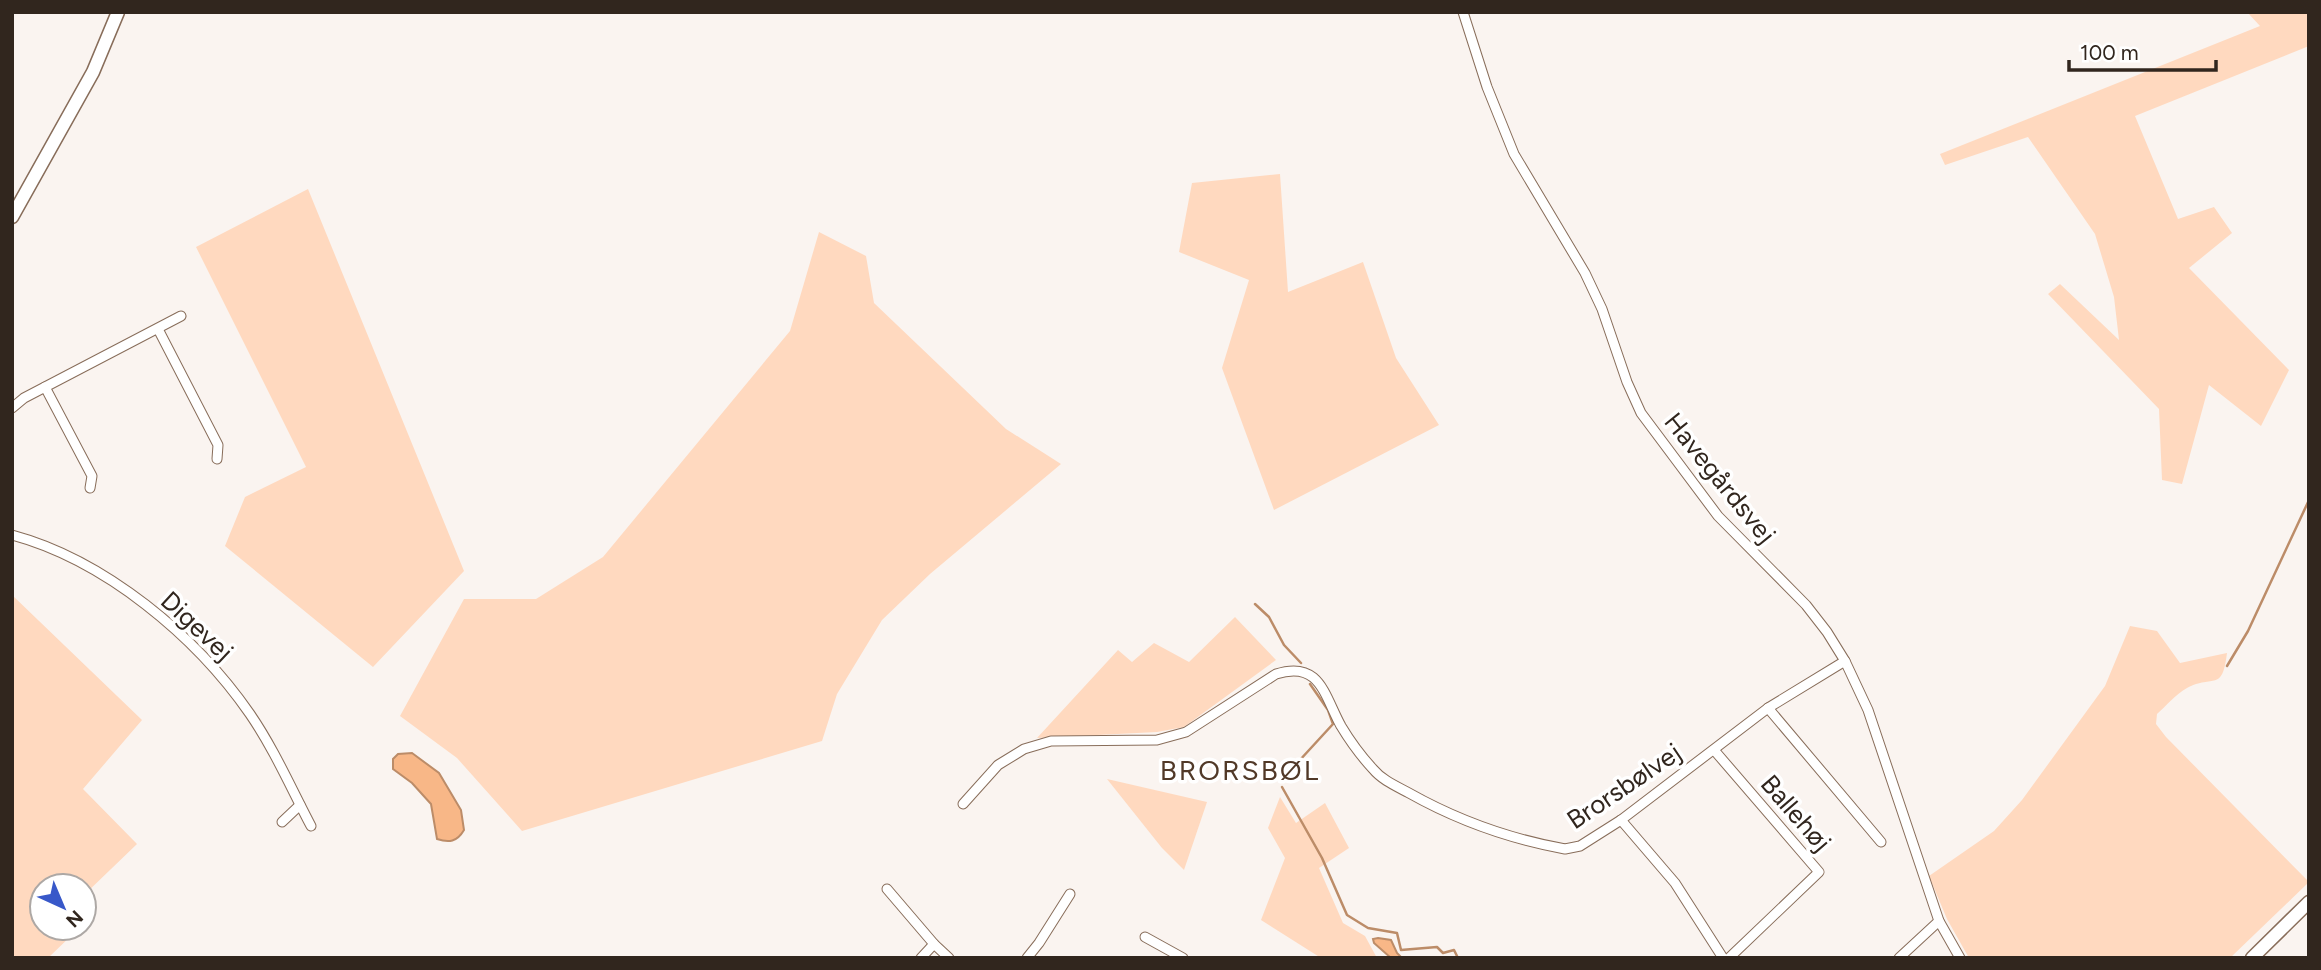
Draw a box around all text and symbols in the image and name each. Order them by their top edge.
scale bar [2069,28,2216,72]
text: 100 m [2080,40,2139,65]
street label: Havegårdsvej [1658,406,1782,550]
street label: Digevej [154,584,240,668]
street label: Brorsbølvej [1561,736,1687,836]
district label: BRORSBØL [1160,753,1320,787]
street label: Ballehøj [1754,768,1838,858]
north arrow [28,872,98,942]
text: N [61,905,88,932]

